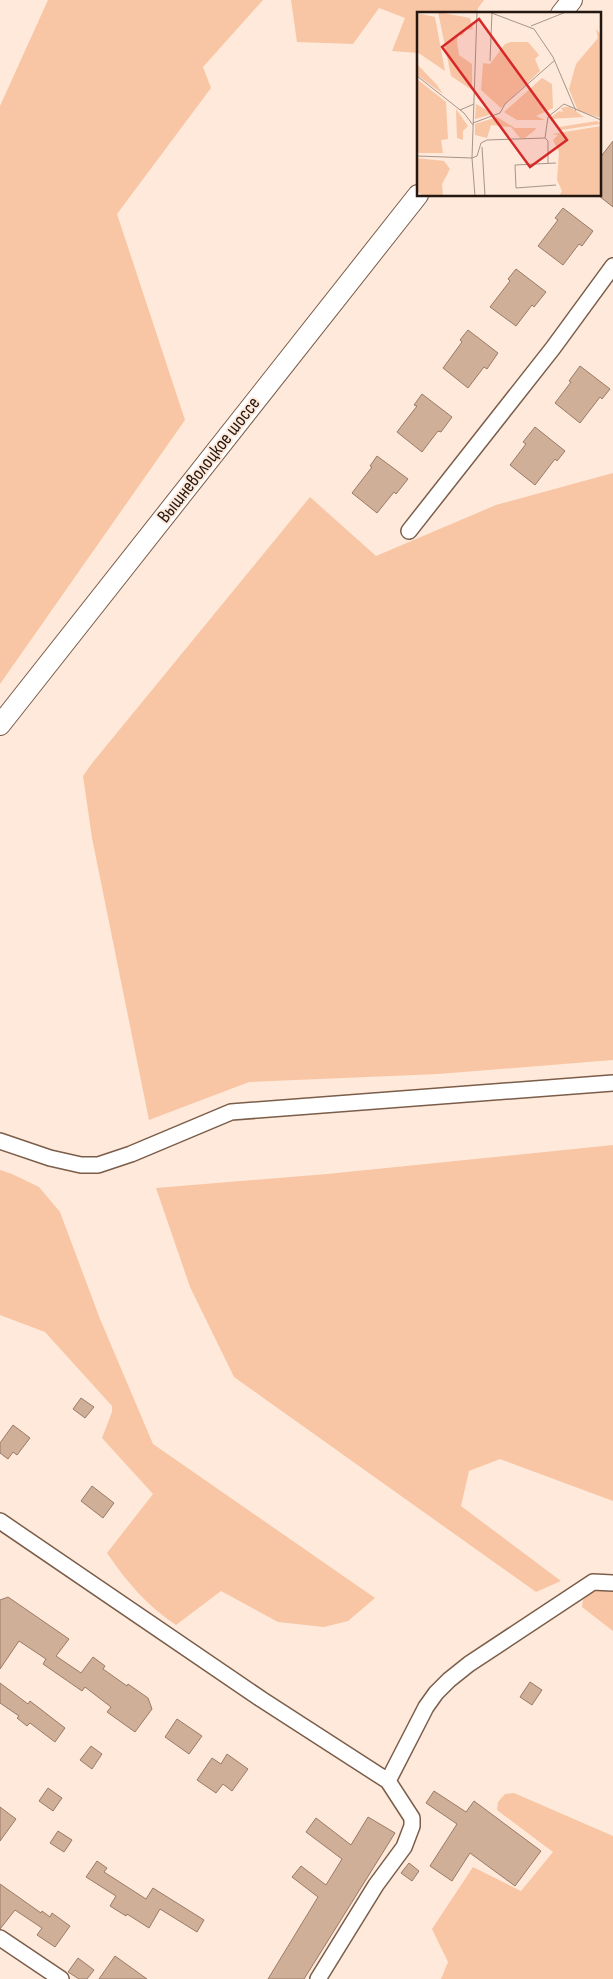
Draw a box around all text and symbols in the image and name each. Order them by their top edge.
inset map [417,12,600,196]
street label: Вышневолоцкое шоссе [153,392,265,528]

